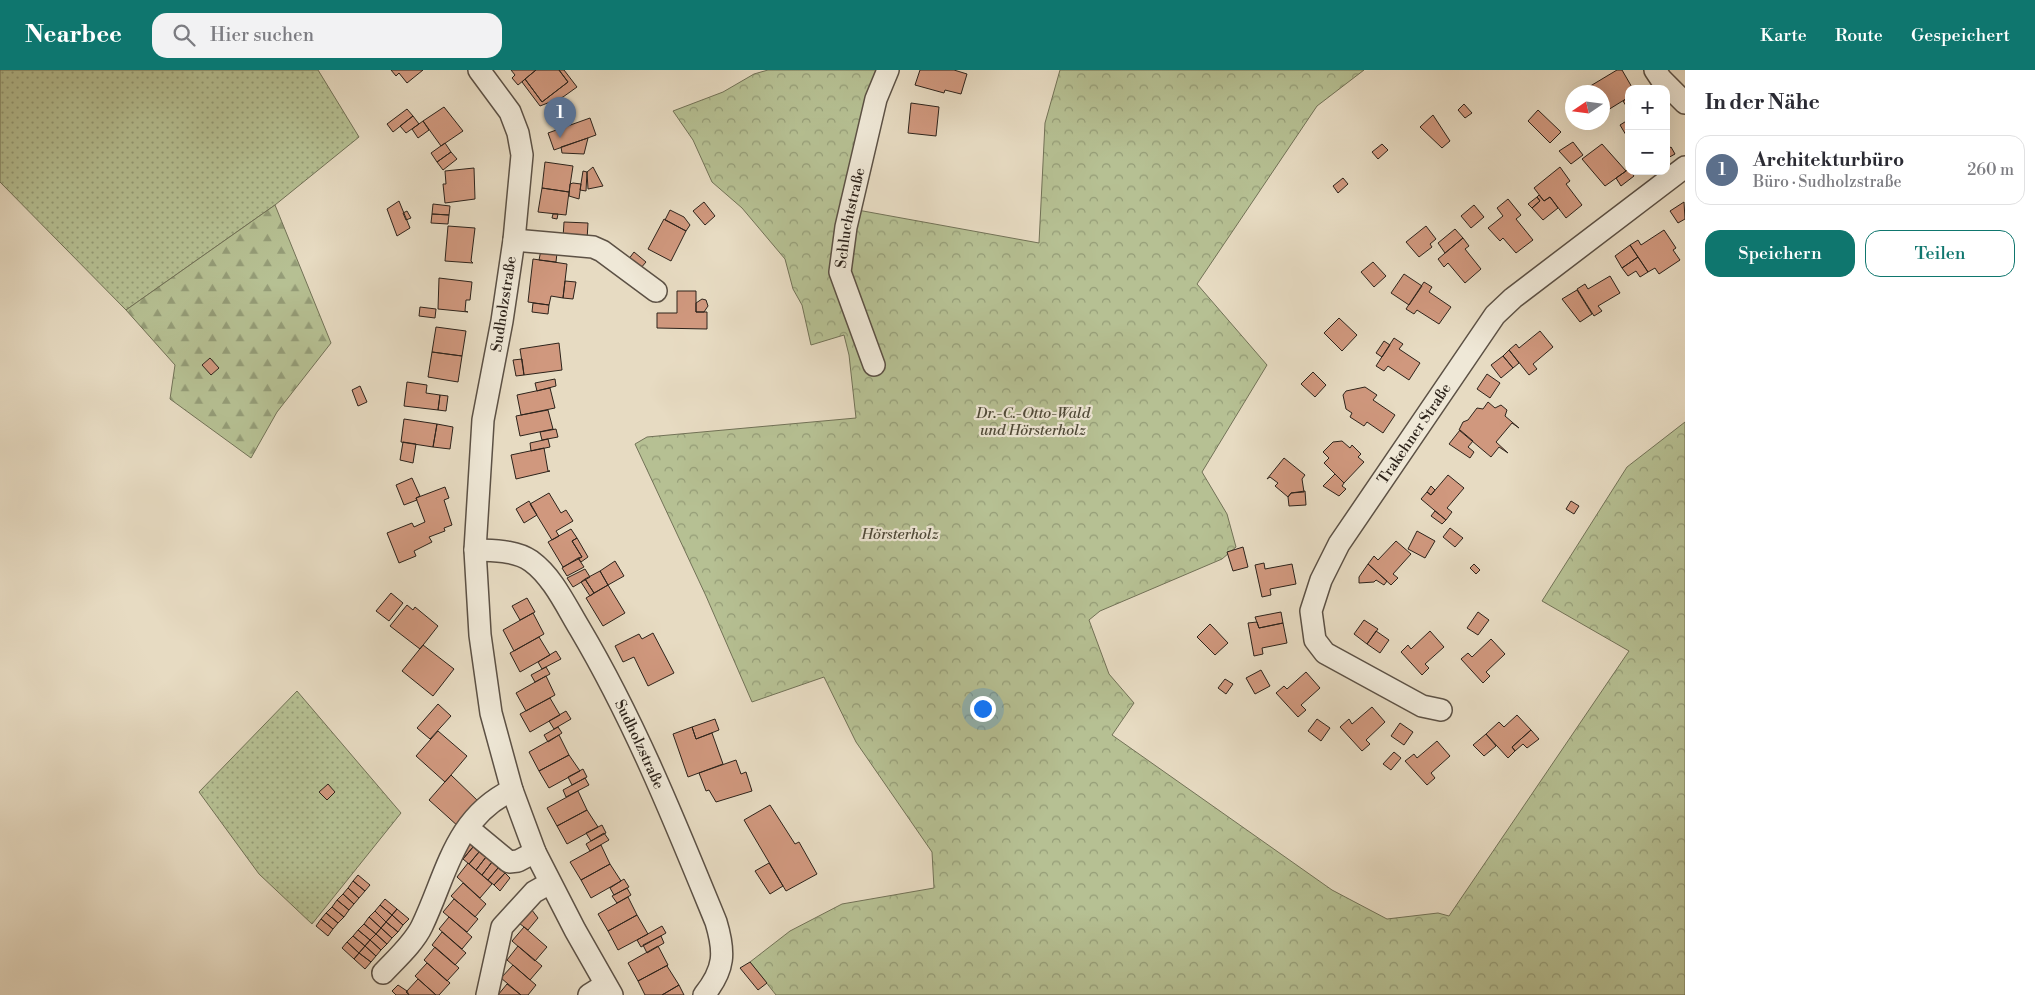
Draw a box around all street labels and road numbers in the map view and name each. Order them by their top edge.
street label: Schluchtstraße [831,166,869,269]
street label: Sudholzstraße [487,255,521,353]
street label: Trakehner Straße [1373,379,1455,488]
street label: Sudholzstraße [610,696,669,792]

